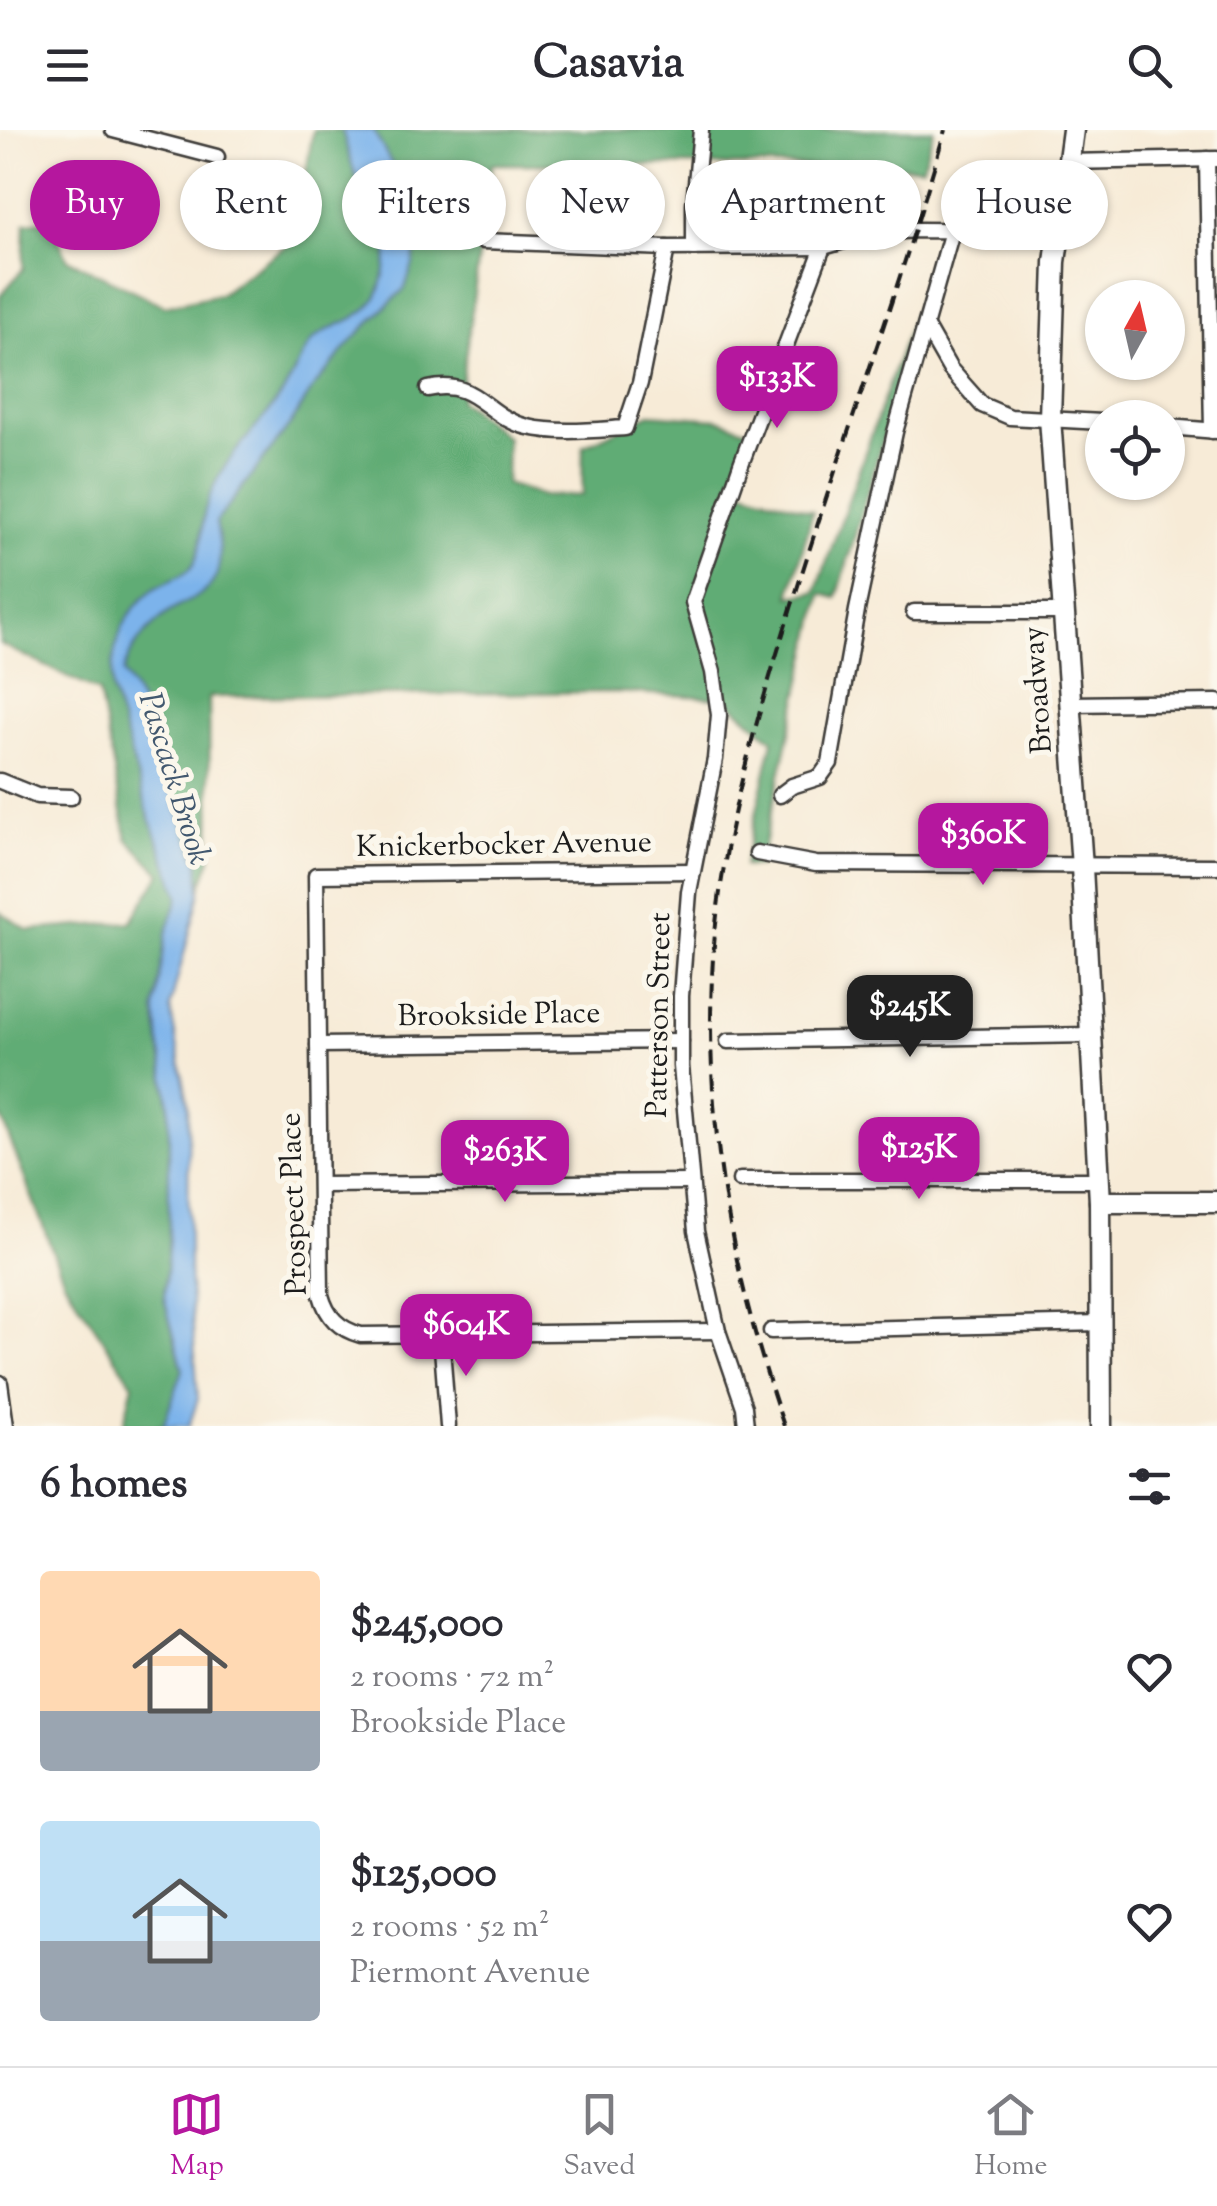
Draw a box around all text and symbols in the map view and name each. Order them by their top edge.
text: Casavia [533,33,684,98]
icon: menu [40,38,95,93]
icon: search [1122,38,1177,93]
chip: Buy [30,160,160,250]
chip: Rent [180,160,322,250]
chip: Filters [342,160,506,250]
chip: New [526,160,665,250]
chip: Apartment [685,160,921,250]
chip: House [941,160,1108,250]
north arrow [1085,280,1185,380]
map controls [1085,280,1185,500]
pin: $133K [707,346,847,431]
text: $133K [739,355,815,401]
button: locate [1085,400,1185,500]
street label: Broadway [1013,625,1065,755]
water label: Pascack Brook [125,687,221,871]
pin: $360K [913,803,1053,888]
text: $360K [940,812,1026,858]
street label: Knickerbocker Avenue [356,822,652,870]
street label: Patterson Street [637,912,683,1118]
pin: $245K [840,975,980,1060]
text: $245K [869,984,951,1030]
street label: Brookside Place [397,993,601,1039]
street label: Prospect Place [270,1112,320,1296]
pin: $125K [849,1117,989,1202]
pin: $263K [435,1120,575,1205]
text: $125K [880,1126,958,1172]
text: $263K [463,1129,547,1175]
pin: $604K [396,1294,536,1379]
text: $604K [422,1303,510,1349]
text: 6 homes [40,1456,187,1516]
icon: filters [1122,1459,1177,1514]
text: $245,000 [350,1595,504,1655]
icon: home [120,1611,240,1731]
icon: heart [1122,1644,1177,1699]
text: 2 rooms · 72 m² [350,1655,554,1701]
text: Brookside Place [350,1701,566,1747]
text: $125,000 [350,1845,497,1905]
icon: home [120,1861,240,1981]
icon: heart [1122,1894,1177,1949]
text: 2 rooms · 52 m² [350,1905,550,1951]
text: Piermont Avenue [350,1951,590,1997]
tab: Map [169,2087,224,2187]
tab: Saved [563,2087,635,2187]
tab: Home [974,2087,1048,2187]

